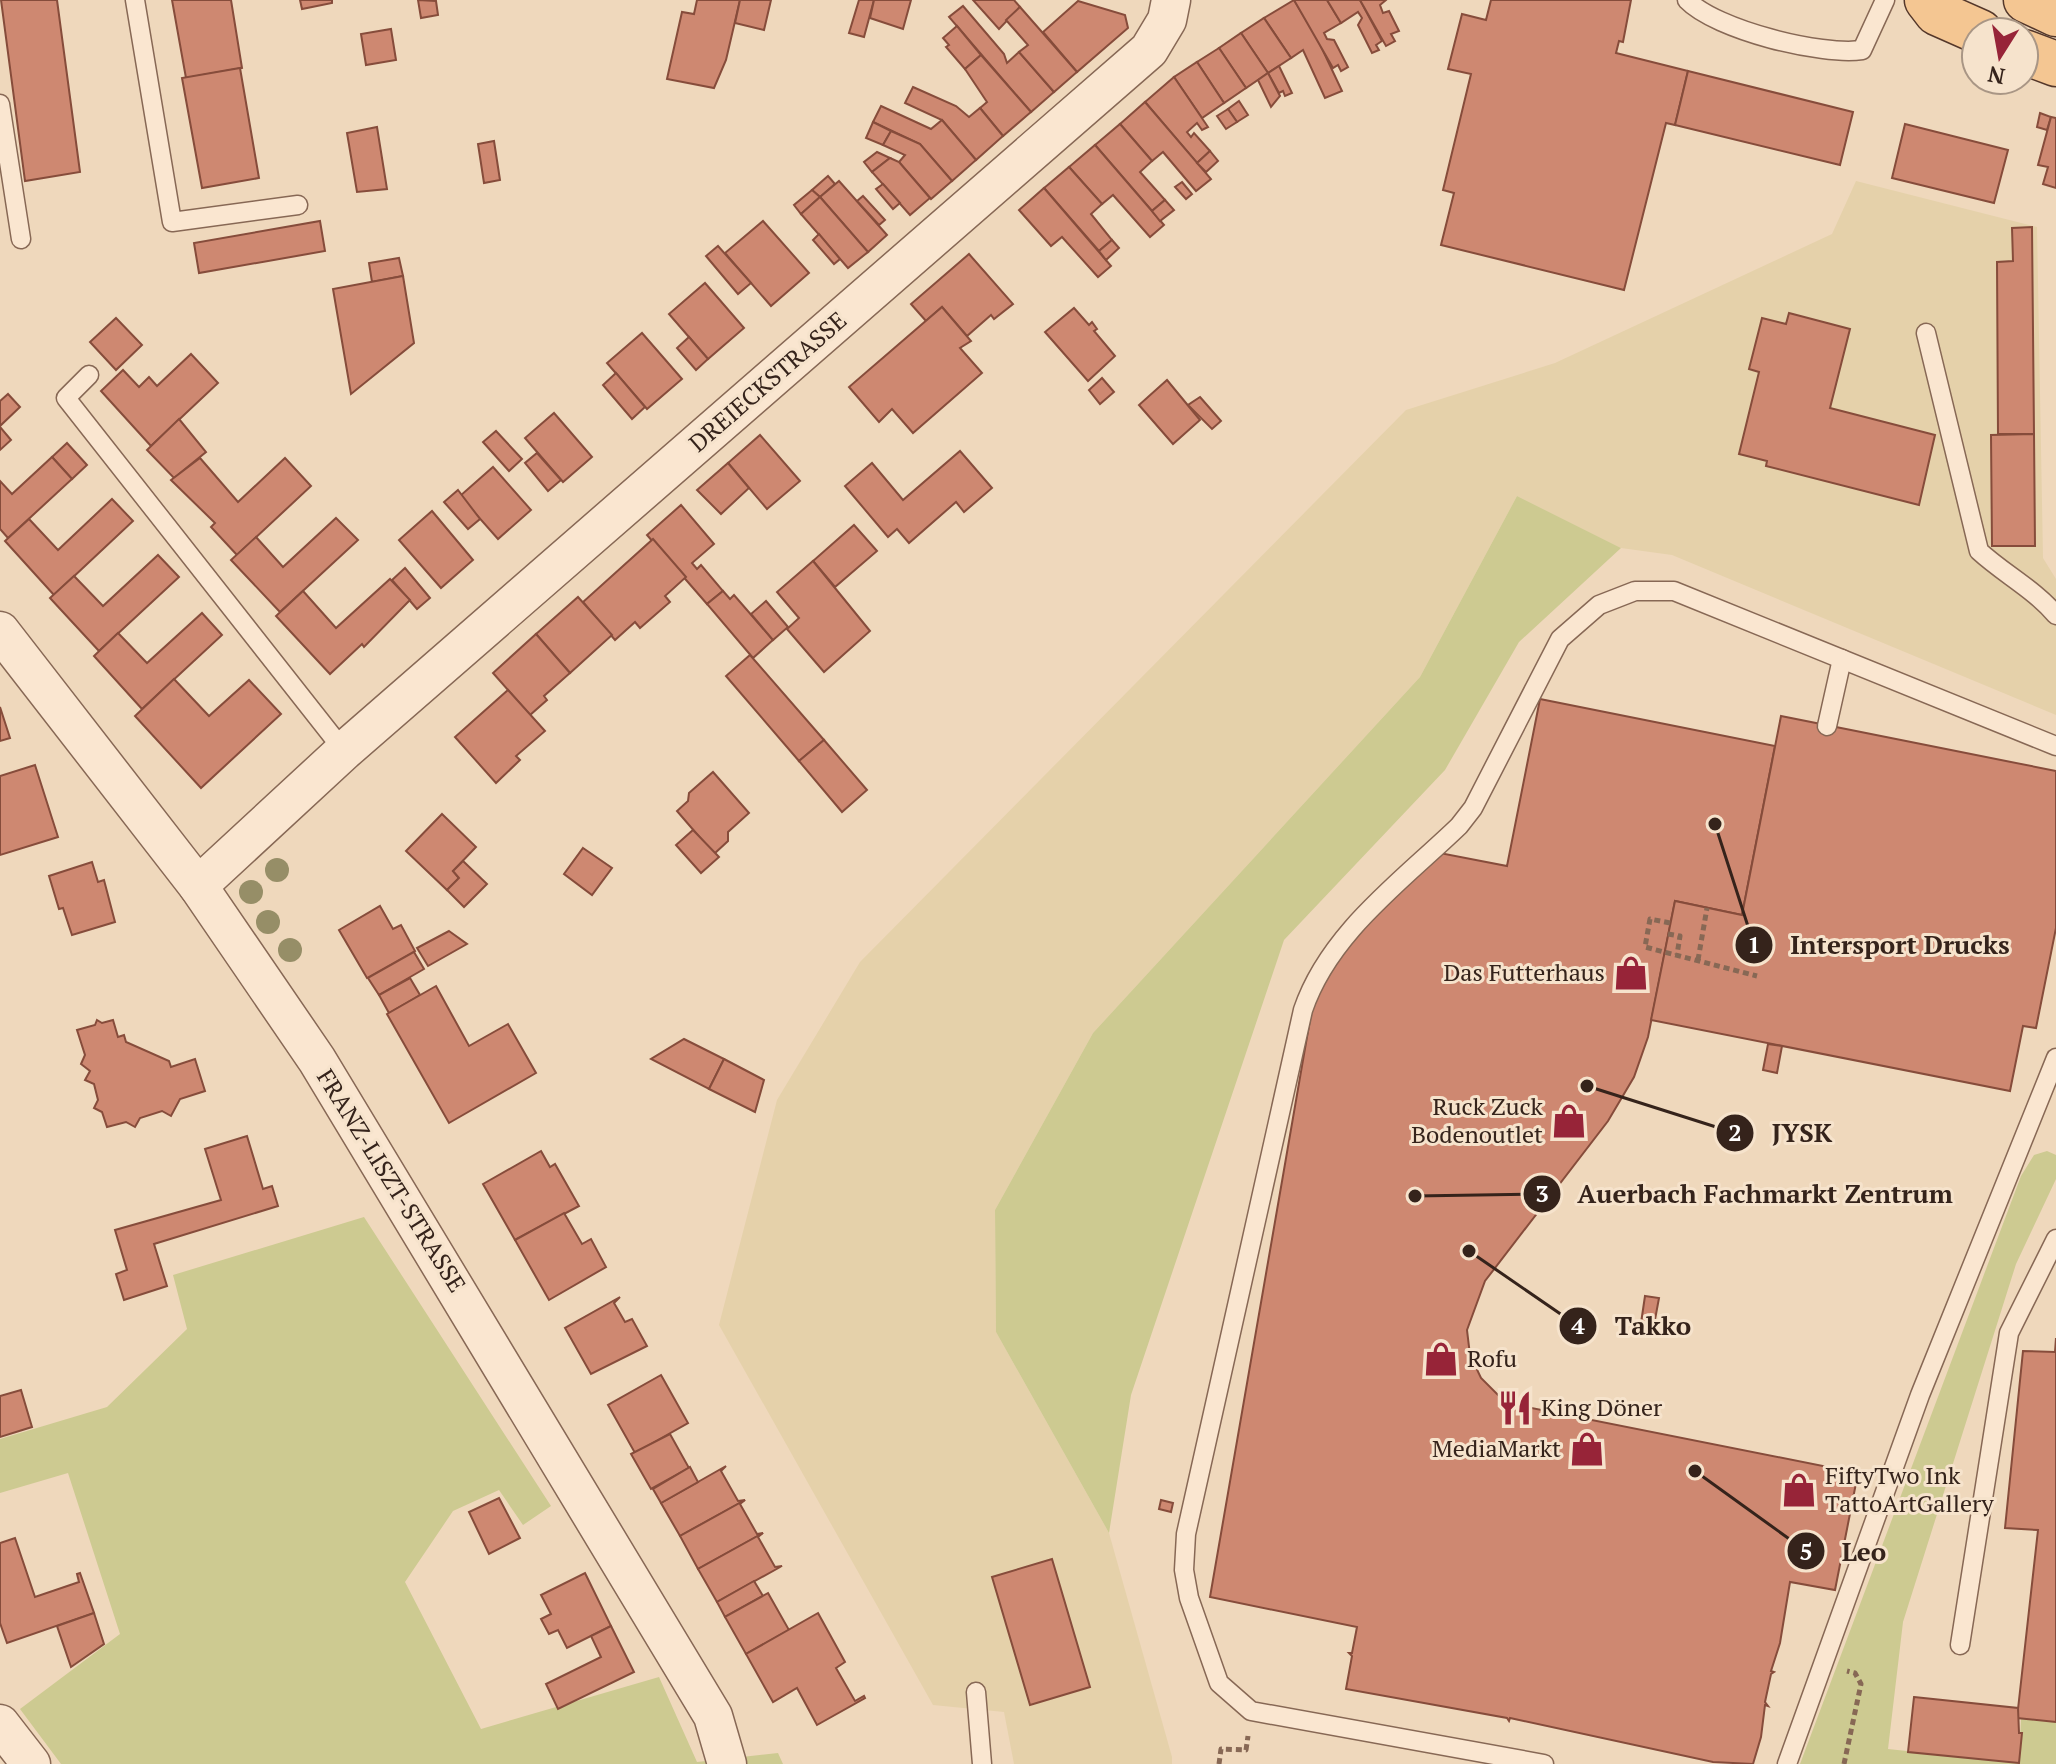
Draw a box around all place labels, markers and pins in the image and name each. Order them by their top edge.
callout: Intersport Drucks [1734,920,2026,970]
shop icon: Das Futterhaus [1612,954,1650,992]
place label: Das Futterhaus [1443,956,1605,988]
place label: Ruck Zuck Bodenoutlet [1411,1090,1544,1150]
shop icon: Ruck Zuck Bodenoutlet [1550,1102,1588,1140]
callout: JYSK [1715,1108,1848,1158]
callout: Auerbach Fachmarkt Zentrum [1522,1169,1969,1219]
callout: Takko [1558,1301,1707,1351]
shop icon: Rofu [1422,1340,1460,1378]
place label: Rofu [1467,1342,1517,1374]
restaurant icon: King Döner [1496,1389,1534,1427]
place label: King Döner [1541,1391,1663,1423]
shop icon: MediaMarkt [1568,1430,1606,1468]
place label: MediaMarkt [1432,1432,1561,1464]
place label: FiftyTwo Ink TattoArtGallery [1825,1459,1995,1519]
shop icon: FiftyTwo Ink TattoArtGallery [1780,1471,1818,1509]
callout: Leo [1786,1526,1903,1576]

